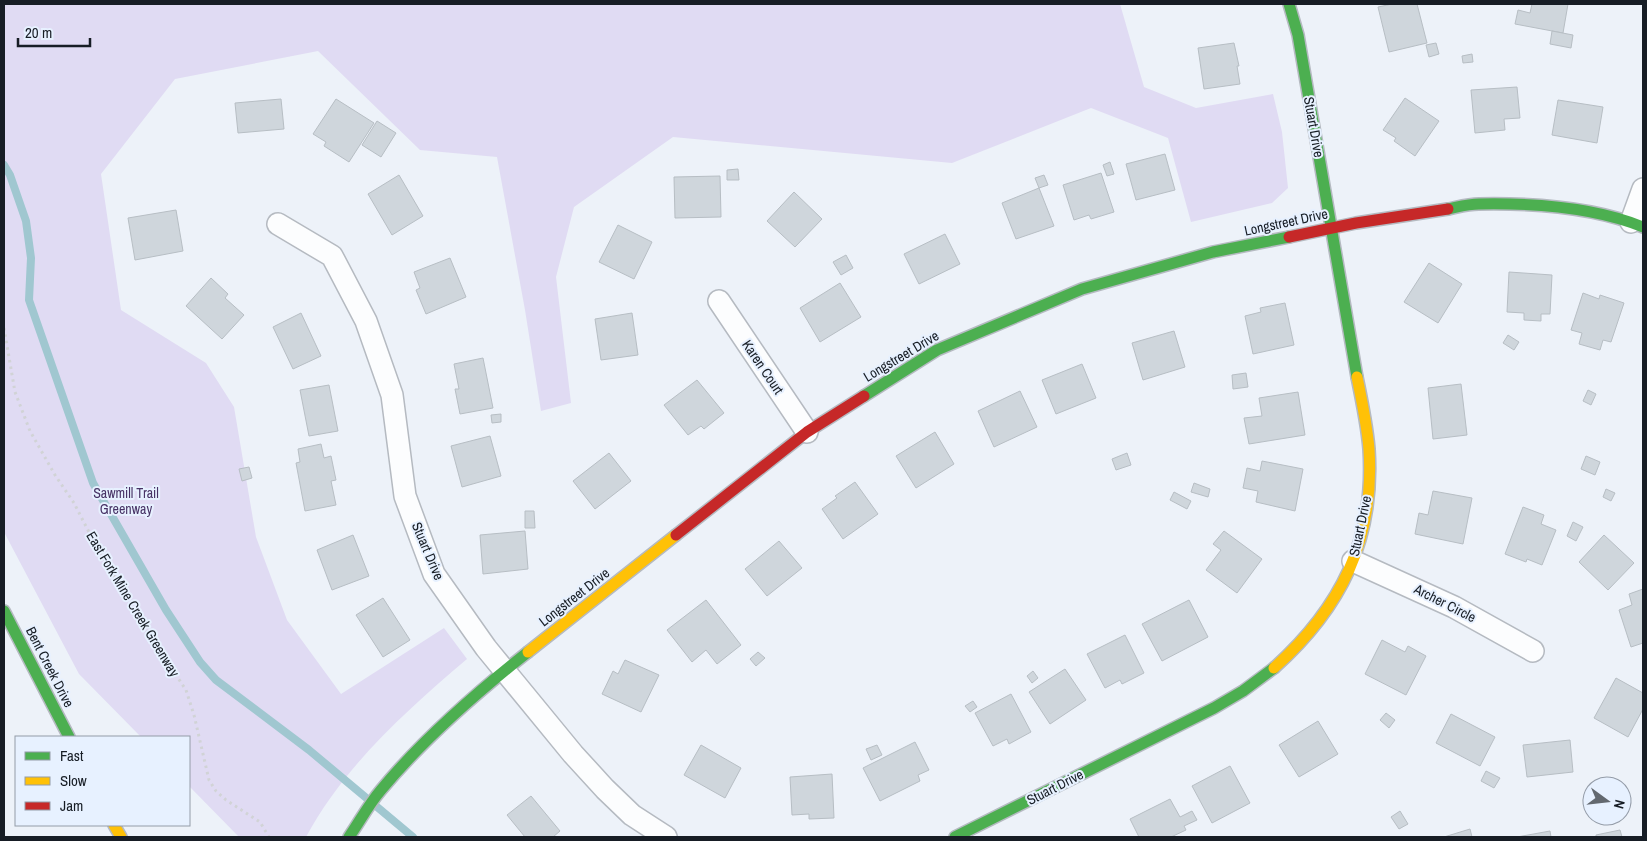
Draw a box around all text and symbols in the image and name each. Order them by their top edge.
scale bar [18,15,90,47]
text: 20 m [25,22,52,43]
street label: Stuart Drive [1300,95,1328,159]
street label: Longstreet Drive [1243,204,1329,240]
street label: Longstreet Drive [860,326,942,386]
street label: Karen Court [738,336,788,398]
park label: Sawmill Trail Greenway [93,484,159,518]
street label: Stuart Drive [1345,494,1375,558]
street label: Stuart Drive [408,519,448,583]
street label: East Fork Mine Creek Greenway [82,528,184,680]
street label: Longstreet Drive [535,564,613,630]
street label: Archer Circle [1410,579,1479,626]
street label: Bent Creek Drive [22,624,78,710]
legend [15,736,190,826]
text: Fast [60,745,84,766]
street label: Stuart Drive [1024,765,1086,809]
text: Slow [60,770,87,791]
north arrow [1582,776,1632,826]
text: Jam [60,795,83,816]
text: N [1610,798,1629,811]

